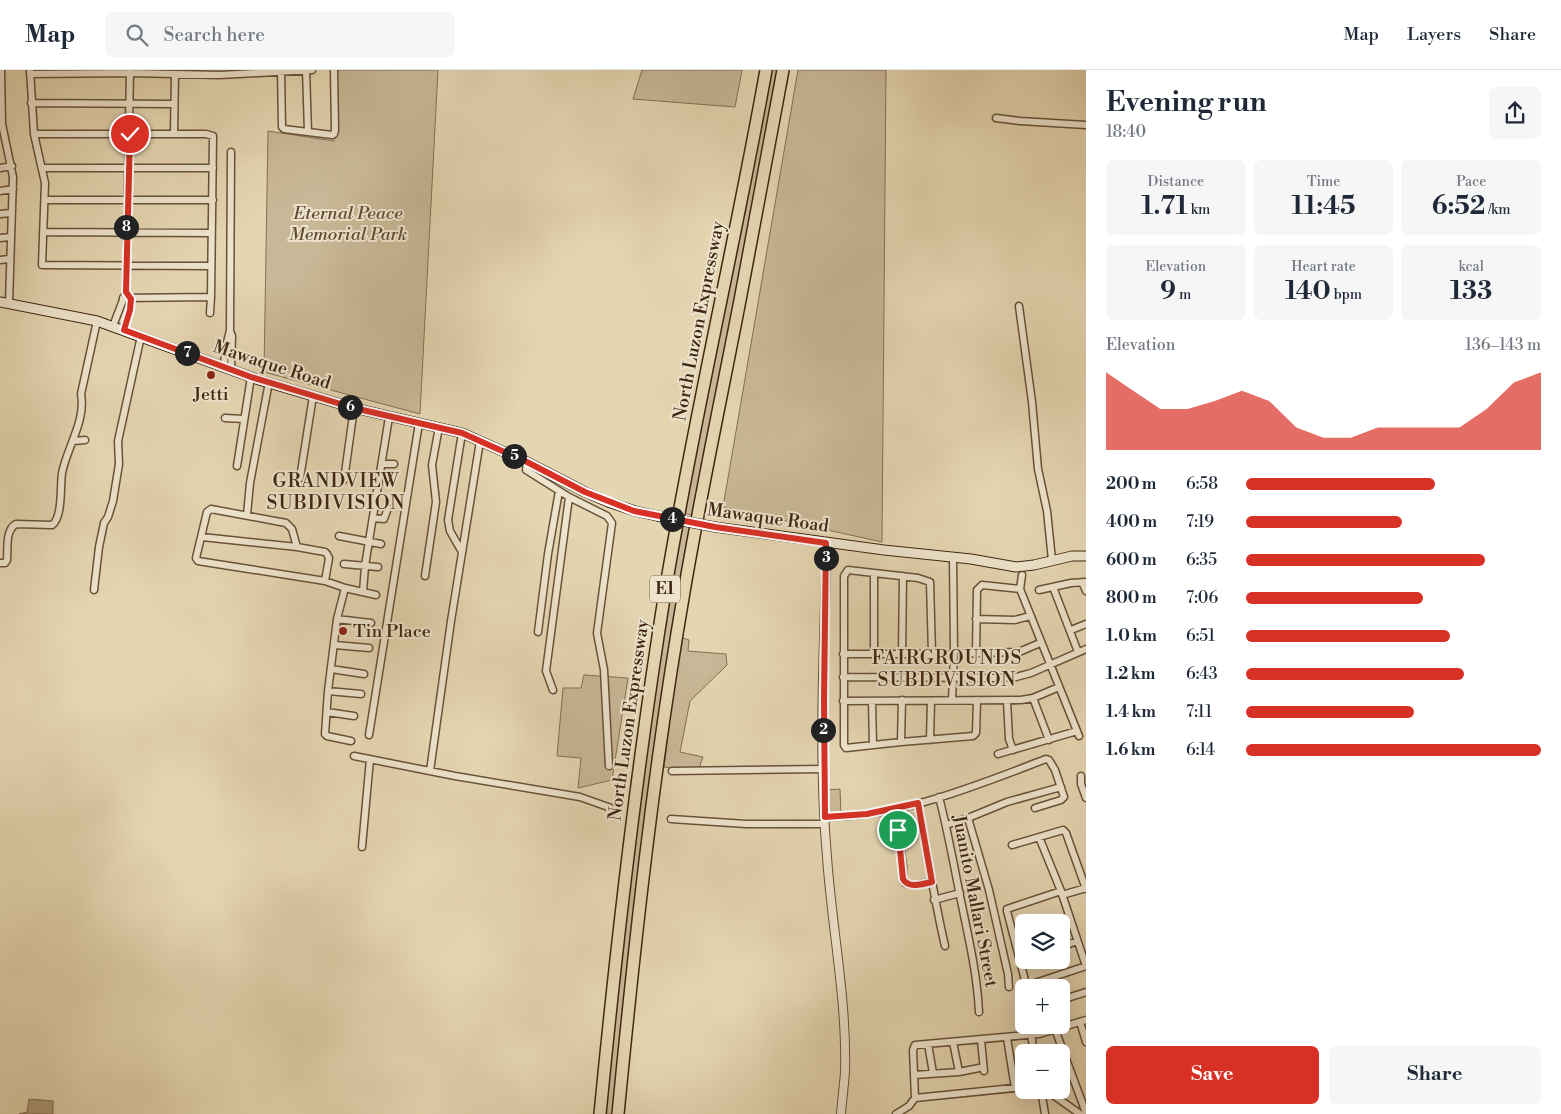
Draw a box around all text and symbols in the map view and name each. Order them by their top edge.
search box [105,12,455,57]
text: Map [25,20,75,50]
icon: search [123,21,151,49]
text: Search here [163,23,265,47]
text: Map [1344,23,1379,46]
text: Layers [1407,23,1461,46]
text: Share [1489,23,1536,46]
text: Evening run [1106,85,1267,120]
button: share [1489,87,1541,139]
pin [109,113,151,155]
icon: check [116,120,144,148]
text: 18:40 [1106,122,1146,142]
text: Distance [1148,173,1204,191]
text: Time [1307,173,1340,191]
text: Pace [1456,173,1486,191]
text: 1.71 [1141,191,1188,222]
text: 11:45 [1292,191,1355,222]
text: 6:52 [1432,191,1485,222]
text: km [1188,201,1210,219]
text: /km [1485,201,1511,219]
park label: Eternal Peace Memorial Park [289,202,407,246]
pin: 8 [114,214,138,240]
text: 8 [122,218,131,236]
street label: North Luzon Expressway [668,219,730,423]
text: Elevation [1146,258,1206,276]
text: Heart rate [1291,258,1356,276]
text: kcal [1458,258,1484,276]
text: 9 [1160,276,1176,307]
text: 140 [1285,276,1331,307]
text: 133 [1450,276,1492,307]
text: m [1176,286,1191,304]
text: bpm [1331,286,1362,304]
street label: Mawaque Road [210,335,335,395]
text: Elevation [1106,335,1175,355]
text: 136–143 m [1465,335,1541,355]
pin: 7 [174,340,200,366]
text: 7 [183,344,192,362]
marker: Jetti [205,369,217,381]
place label: Jetti [192,383,229,406]
pin: 6 [338,394,362,420]
text: 6 [346,398,355,416]
pin: 5 [502,444,526,468]
text: 5 [510,447,519,465]
district label: GRANDVIEW SUBDIVISION [267,469,405,515]
text: 200 m [1106,474,1156,494]
text: 6:58 [1186,474,1218,494]
street label: Mawaque Road [706,498,831,538]
pin: 4 [660,506,684,532]
text: 4 [668,510,677,528]
text: 400 m [1106,512,1157,532]
text: 7:19 [1186,512,1214,532]
pin: 3 [814,546,838,570]
text: 3 [822,549,831,567]
text: 600 m [1106,550,1156,570]
text: 6:35 [1186,550,1217,570]
road number: E1 [650,576,680,602]
text: 800 m [1106,588,1157,608]
text: 7:06 [1186,588,1218,608]
street label: North Luzon Expressway [603,618,655,822]
place label: Tin Place [353,620,431,643]
marker: Tin Place [337,625,349,637]
text: 1.0 km [1106,626,1157,646]
text: 6:51 [1186,626,1215,646]
district label: FAIRGROUNDS SUBDIVISION [872,646,1022,692]
text: 1.2 km [1106,664,1155,684]
text: 6:43 [1186,664,1218,684]
text: 1.4 km [1106,702,1156,722]
text: 7:11 [1186,702,1212,722]
pin: 2 [810,718,836,742]
text: 2 [819,721,828,739]
text: 1.6 km [1106,740,1155,760]
text: 6:14 [1186,740,1215,760]
pin [877,809,919,851]
street label: Juanito Mallari Street [947,812,1003,990]
icon: arrive [884,816,912,844]
map controls [1015,914,1070,1099]
button: layers [1015,914,1070,969]
button: + [1015,979,1070,1034]
button: − [1015,1044,1070,1099]
button: Save [1106,1046,1319,1104]
button: Share [1329,1046,1541,1104]

